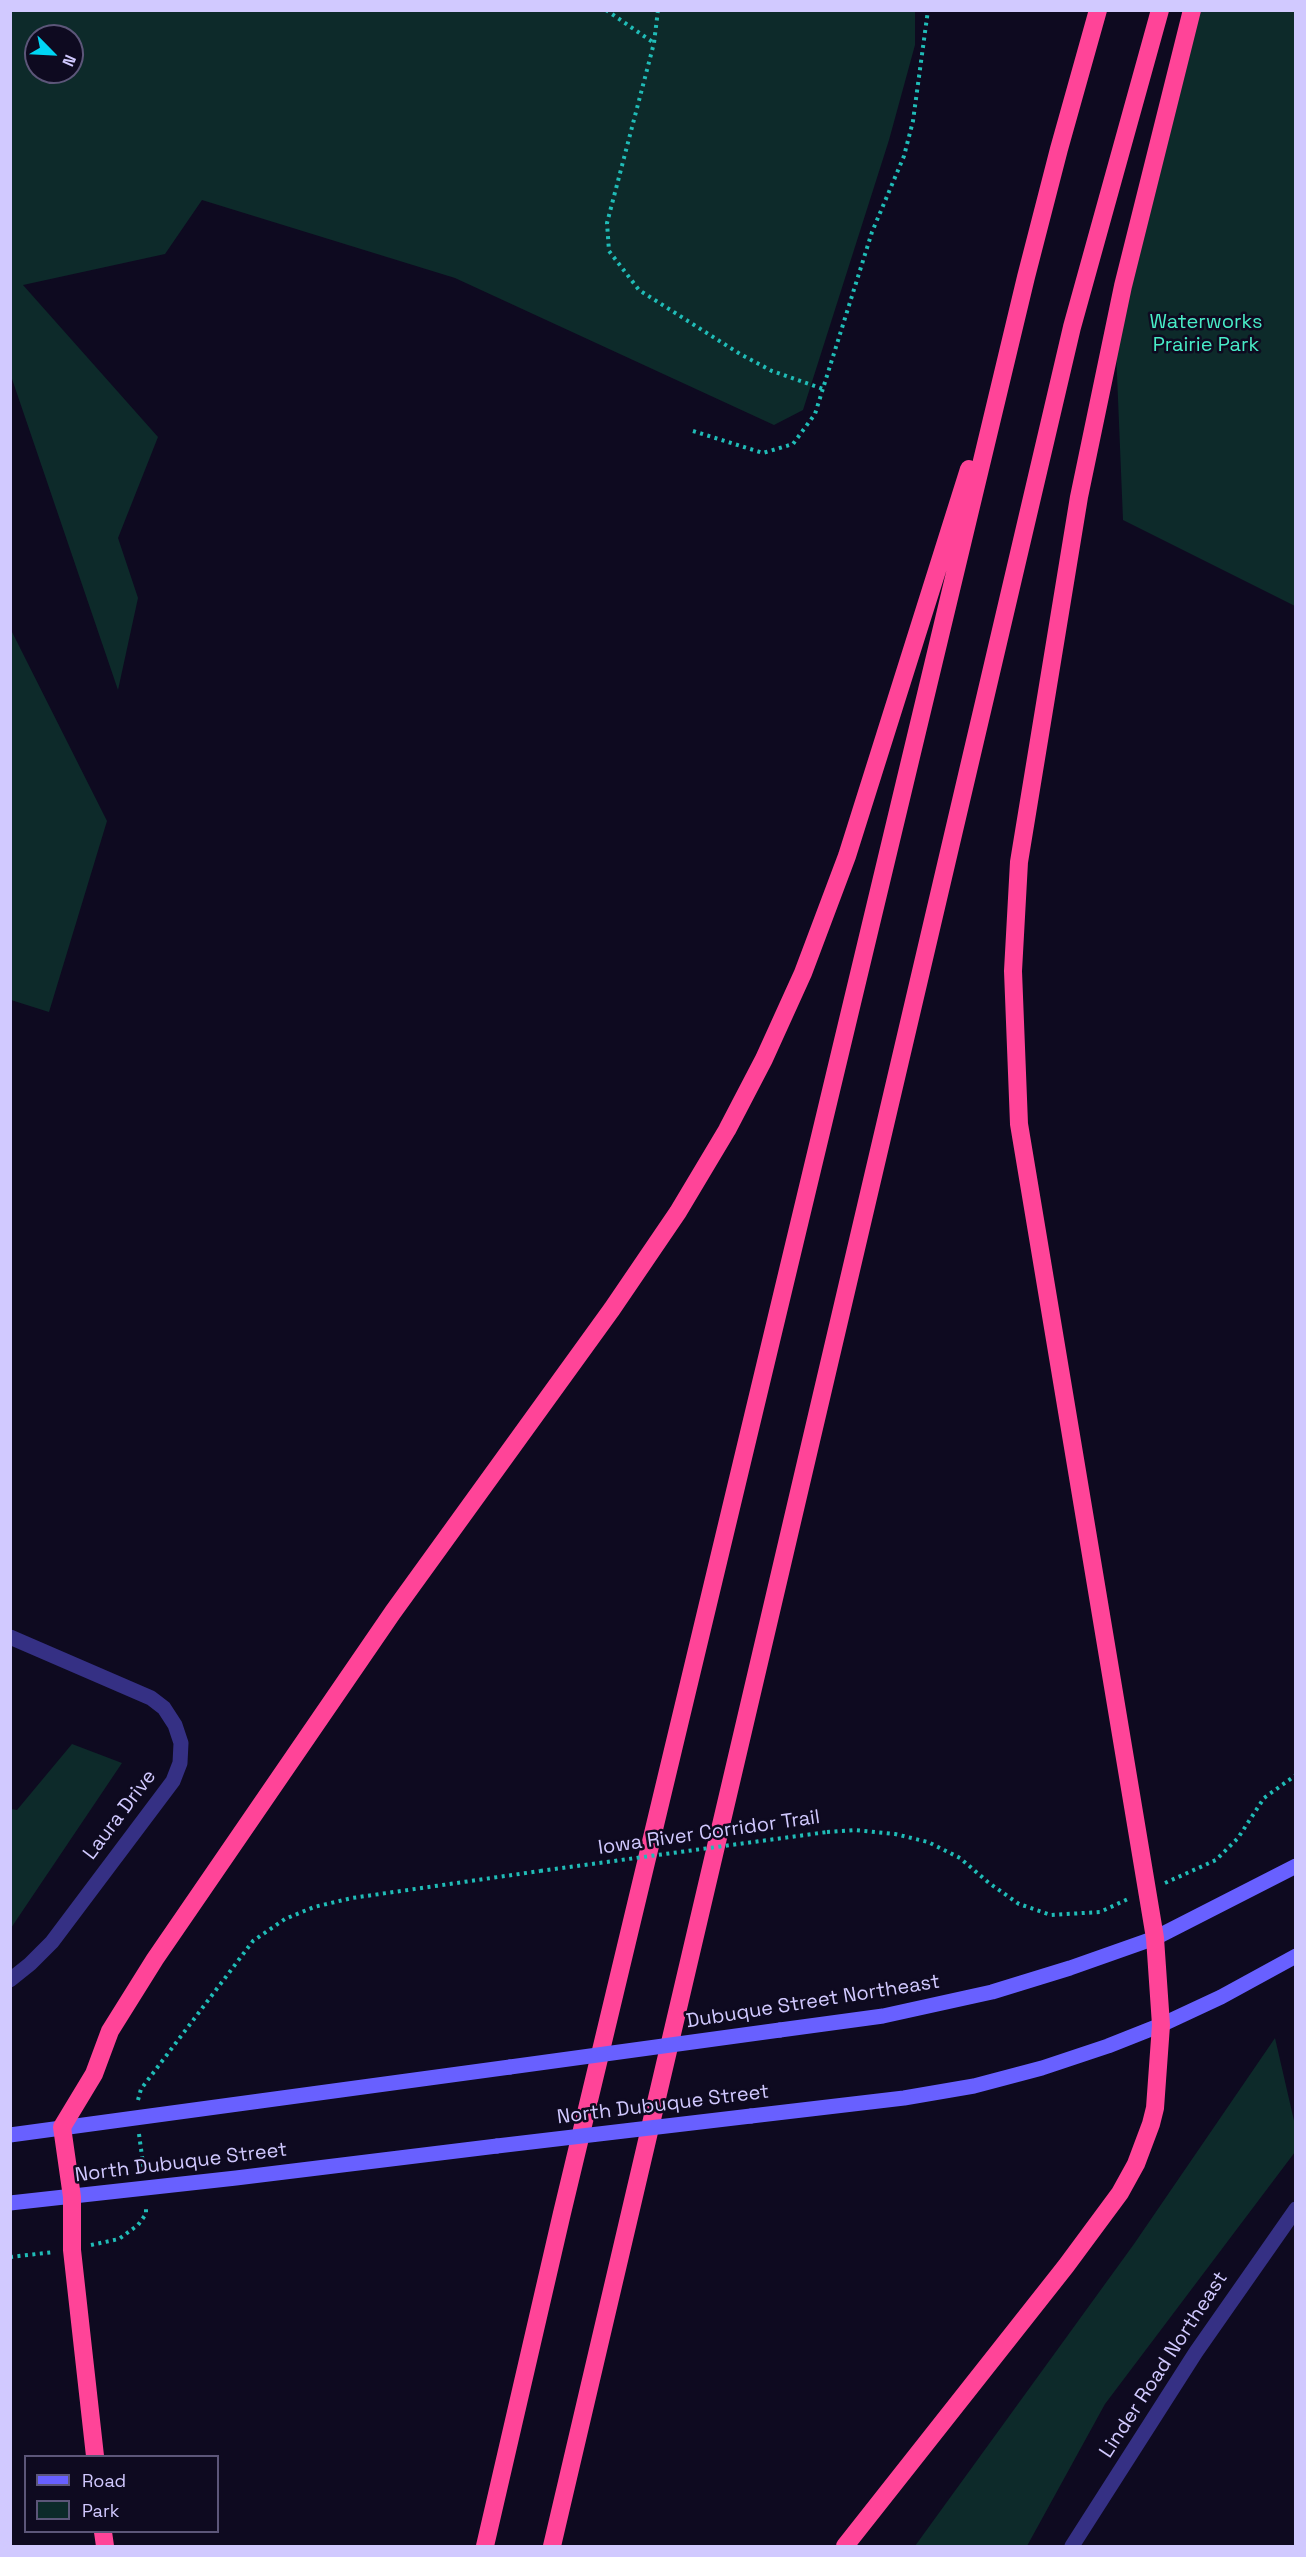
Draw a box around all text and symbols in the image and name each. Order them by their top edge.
north arrow [24,24,84,84]
text: N [57,52,81,70]
park label: Waterworks Prairie Park [1149,311,1263,358]
street label: Laura Drive [78,1765,162,1865]
street label: Iowa River Corridor Trail [597,1806,821,1860]
street label: Dubuque Street Northeast [685,1970,941,2034]
street label: North Dubuque Street [556,2080,770,2130]
street label: North Dubuque Street [74,2138,288,2188]
street label: Linder Road Northeast [1095,2267,1233,2463]
legend [24,2455,219,2533]
text: Road [82,2469,126,2492]
text: Park [82,2499,119,2522]

